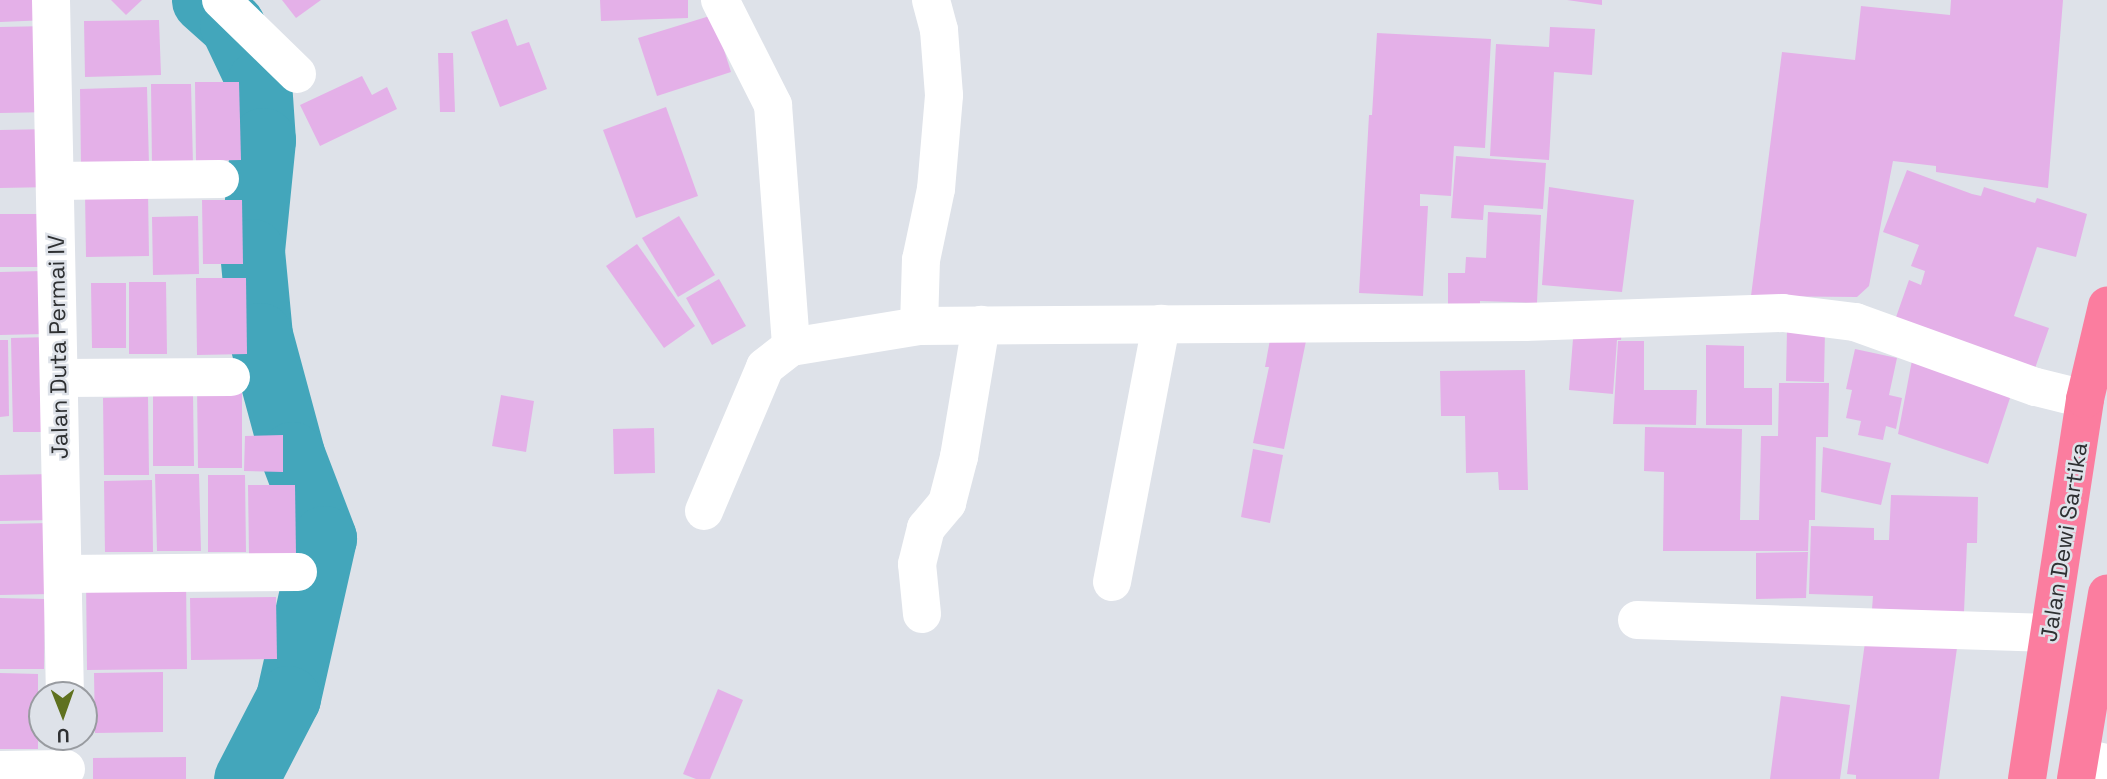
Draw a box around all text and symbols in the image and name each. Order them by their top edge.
street label: Jalan Duta Permai IV [42,235,74,459]
street label: Jalan Dewi Sartika [2035,440,2093,644]
north arrow [28,681,98,751]
text: U [57,723,70,748]

